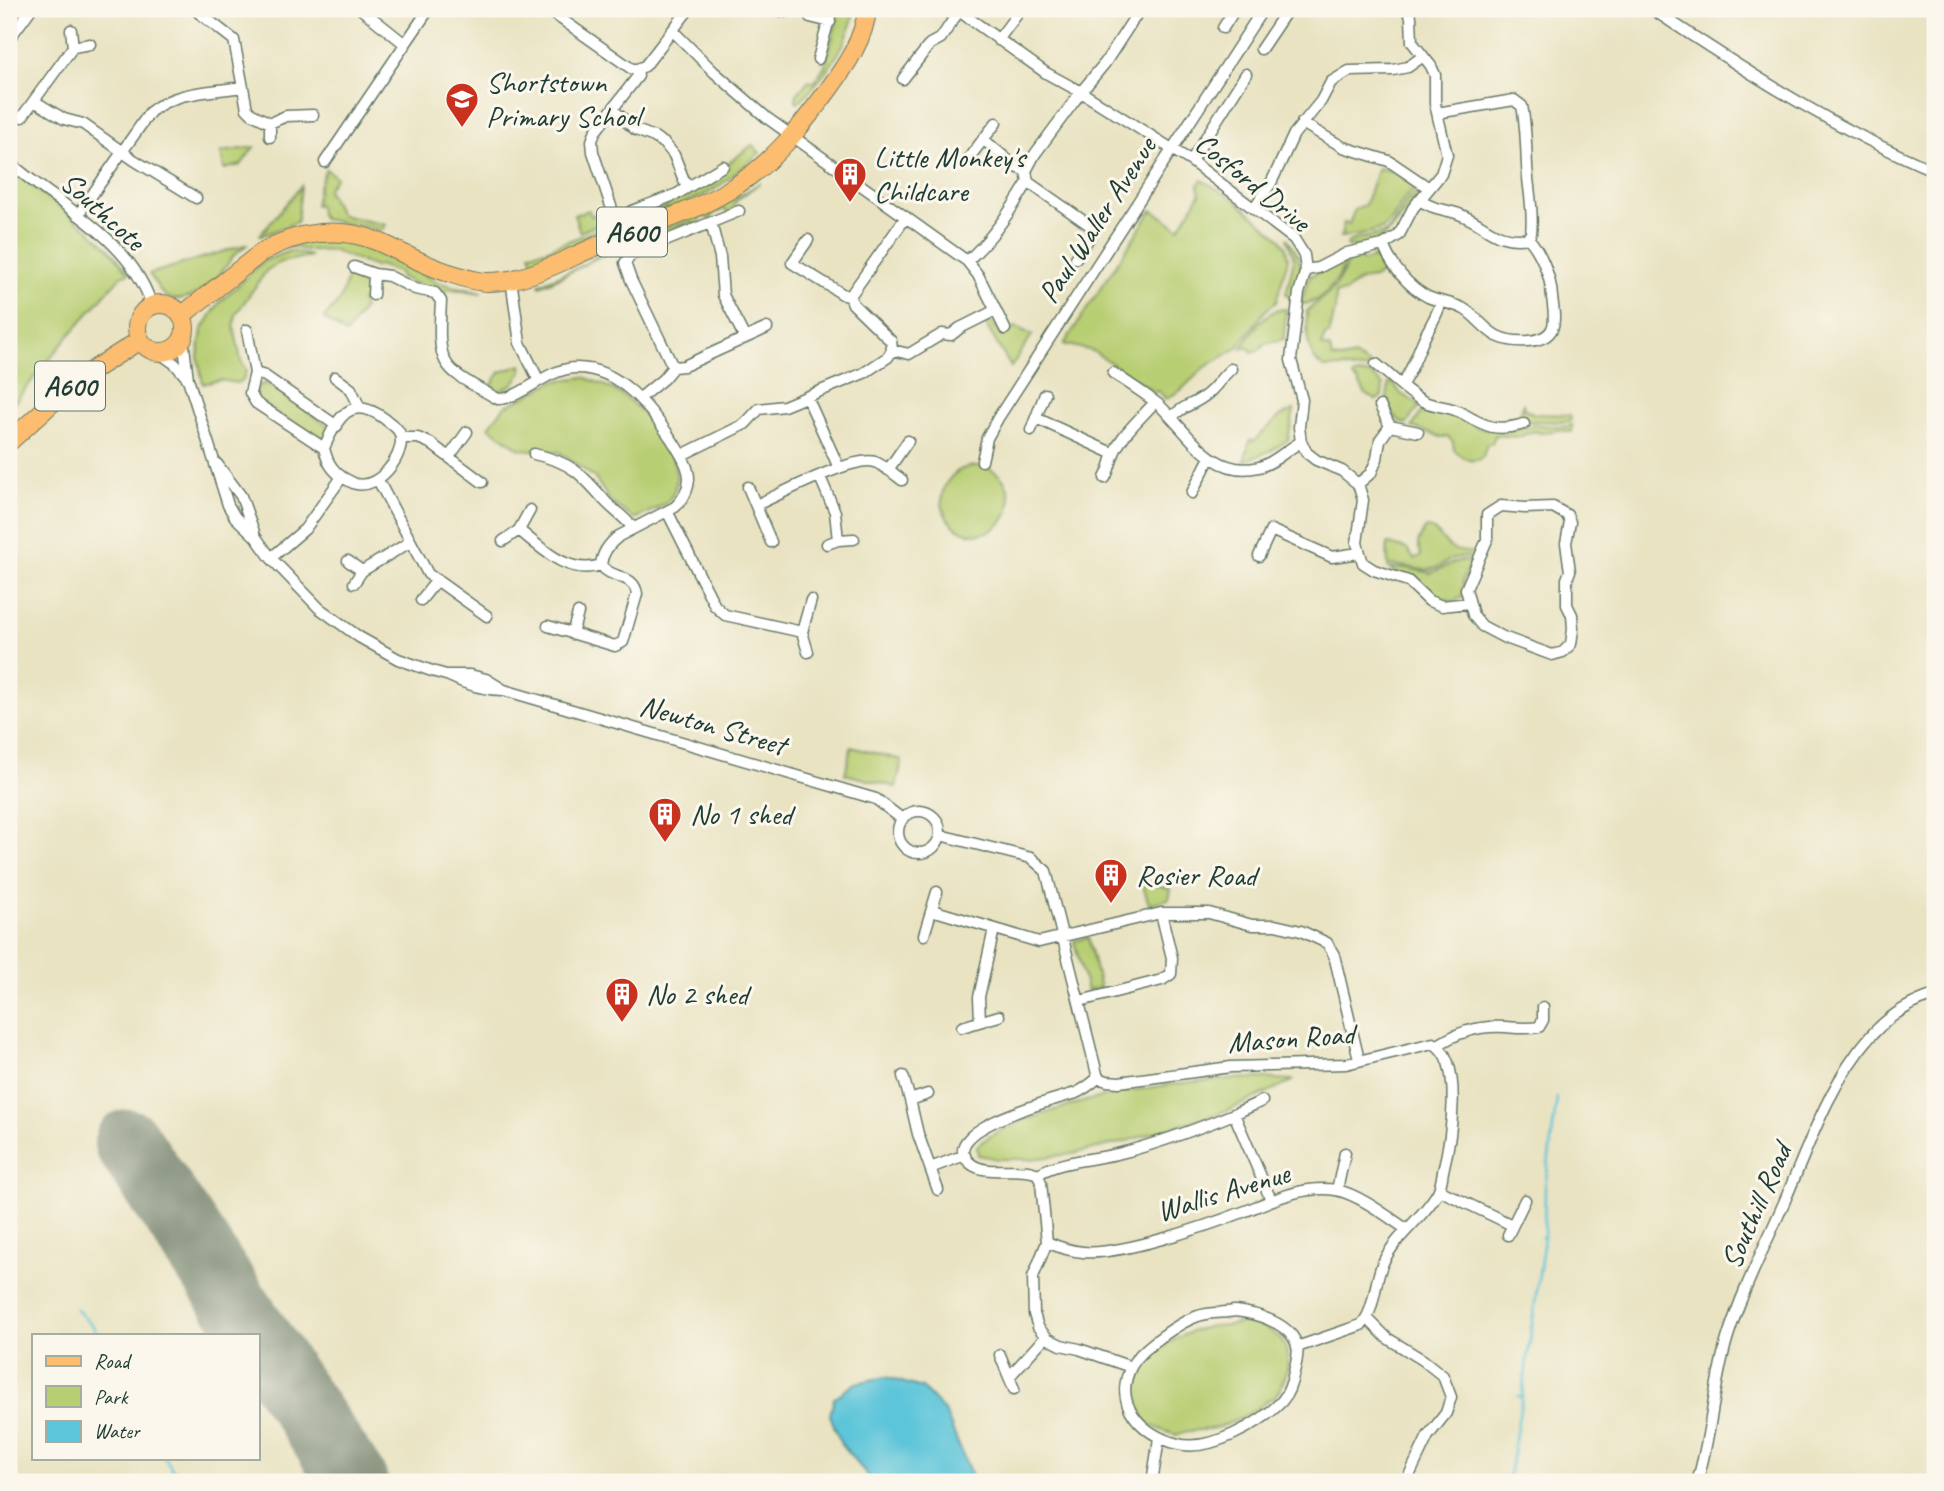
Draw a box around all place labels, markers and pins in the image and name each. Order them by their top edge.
place label: Shortstown Primary School [486,63,645,135]
school or university icon: Shortstown Primary School [443,80,481,129]
place label: Little Monkey's Childcare [874,138,1028,210]
building icon: Little Monkey's Childcare [831,155,869,204]
building icon: No 1 shed [646,795,684,844]
place label: No 1 shed [690,795,796,833]
building icon: Rosier Road [1092,856,1130,905]
place label: Rosier Road [1136,856,1260,894]
building icon: No 2 shed [603,975,641,1024]
place label: No 2 shed [646,975,752,1013]

